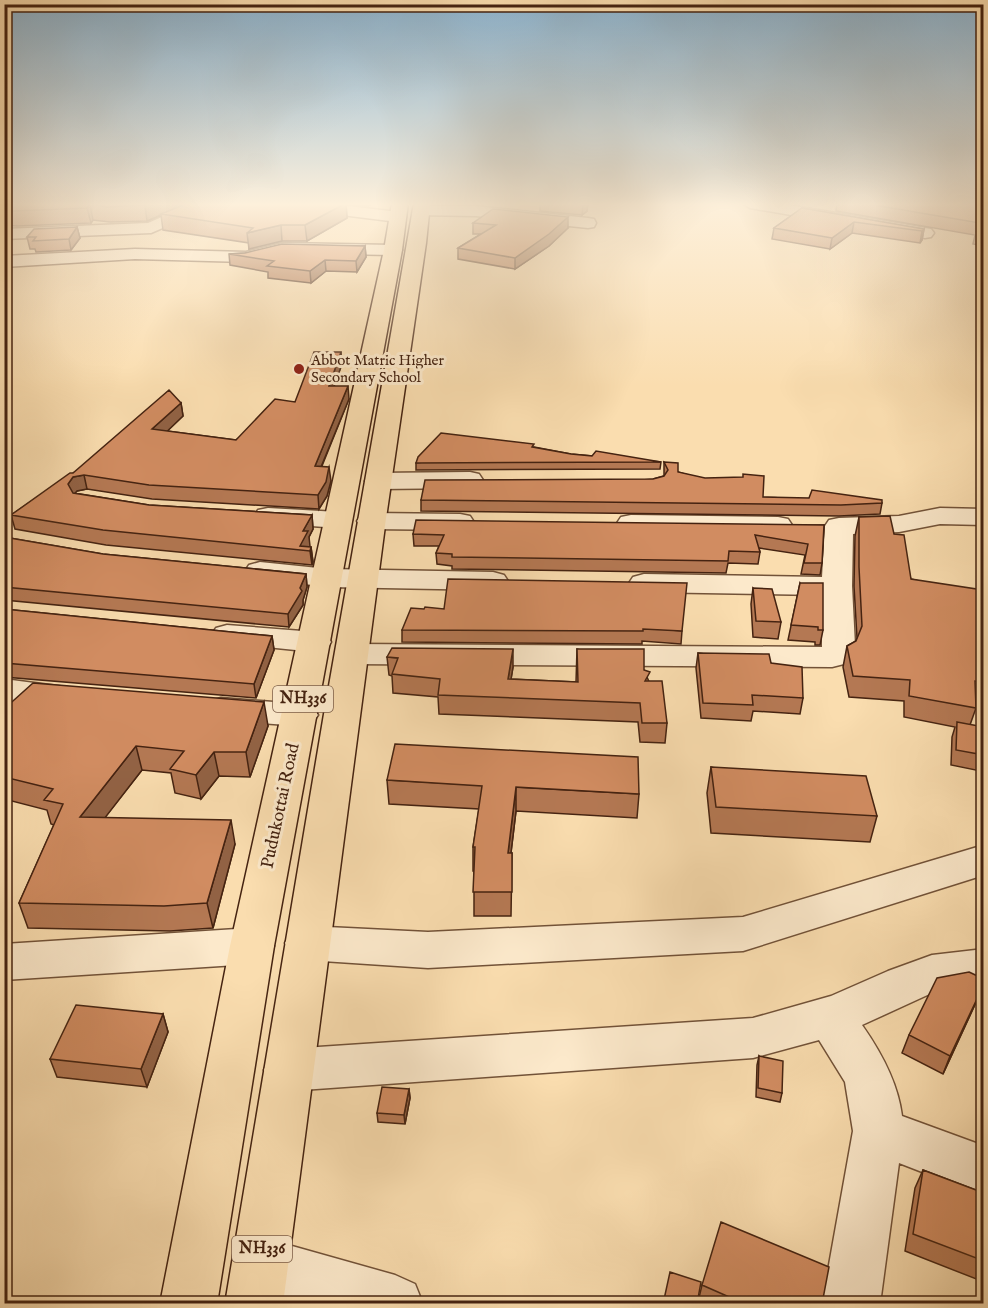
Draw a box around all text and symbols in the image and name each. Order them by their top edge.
place label: Abbot Matric Higher Secondary School [310,351,444,387]
marker: Abbot Matric Higher Secondary School [292,362,306,376]
road number: NH336 [273,686,333,712]
street label: Pudukottai Road [257,741,306,871]
road number: NH336 [232,1236,292,1262]

